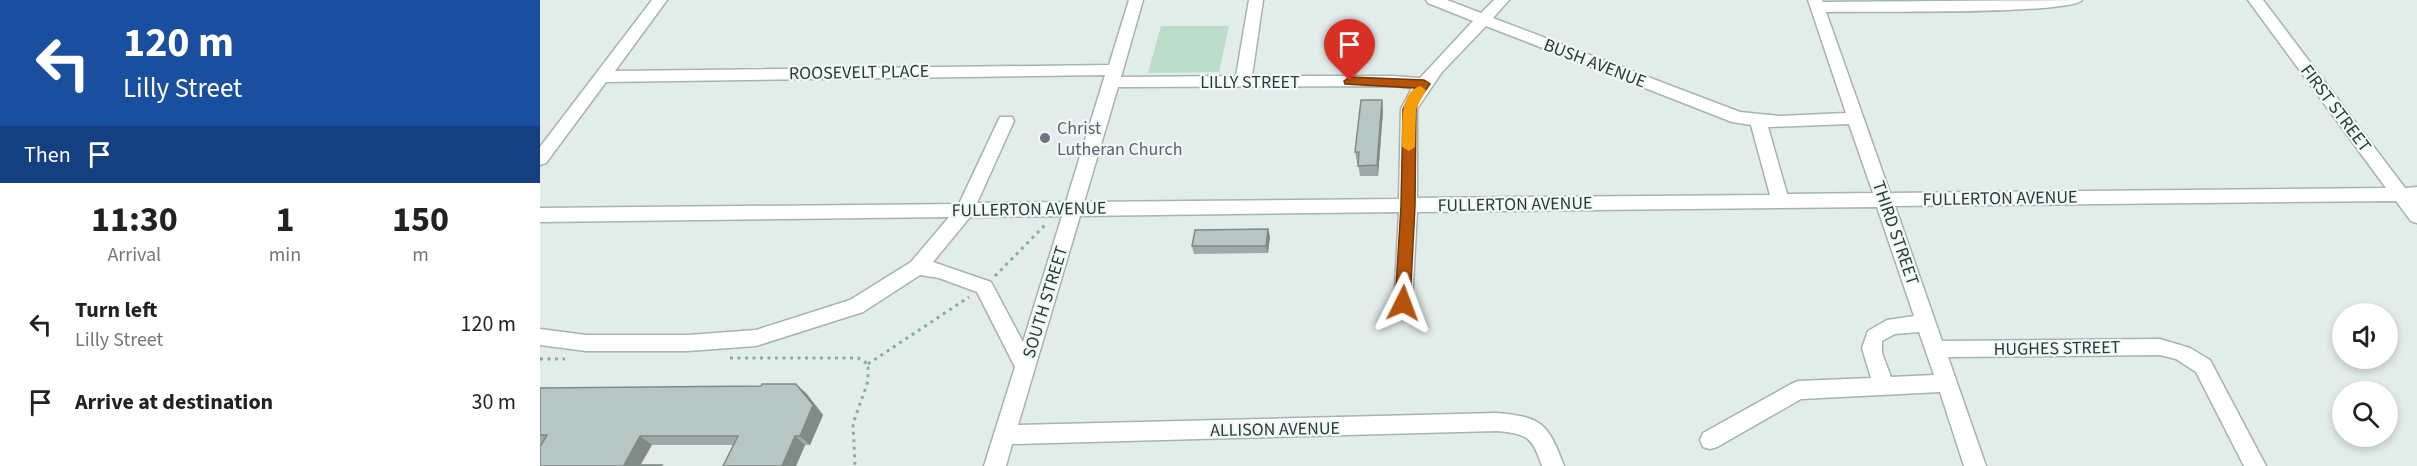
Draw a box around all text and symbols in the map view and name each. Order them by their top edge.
text: 120 m [123,13,234,73]
pin [1324,19,1375,81]
icon: left [24,24,102,102]
icon: arrive [1333,28,1366,61]
street label: BUSH AVENUE [1540,32,1650,94]
street label: ROOSEVELT PLACE [789,59,929,86]
street label: FIRST STREET [2294,59,2377,158]
text: Lilly Street [123,69,242,108]
street label: LILLY STREET [1200,70,1300,95]
place label: Christ Lutheran Church [1057,116,1182,162]
marker: Christ Lutheran Church [1038,131,1052,145]
icon: arrive [83,138,116,171]
text: Then [24,139,71,171]
street label: THIRD STREET [1866,178,1925,289]
street label: FULLERTON AVENUE [1922,185,2078,212]
street label: FULLERTON AVENUE [1437,191,1593,218]
text: 11:30 [91,194,178,245]
text: 1 [275,194,294,245]
text: 150 [392,194,449,245]
street label: FULLERTON AVENUE [951,196,1107,223]
text: Arrival [107,241,161,269]
text: min [269,241,301,269]
text: m [412,241,429,269]
street label: SOUTH STREET [1017,243,1074,361]
position arrow [1371,271,1435,335]
text: Turn left [75,294,157,326]
map controls [2332,303,2398,447]
button: sound [2332,303,2398,369]
icon: left [24,308,57,341]
text: 120 m [461,308,516,340]
text: Lilly Street [75,326,163,354]
street label: HUGHES STREET [1993,335,2121,362]
button: search [2332,381,2398,447]
icon: arrive [24,386,57,419]
text: Arrive at destination [75,386,273,418]
text: 30 m [471,386,516,418]
street label: ALLISON AVENUE [1210,416,1340,443]

